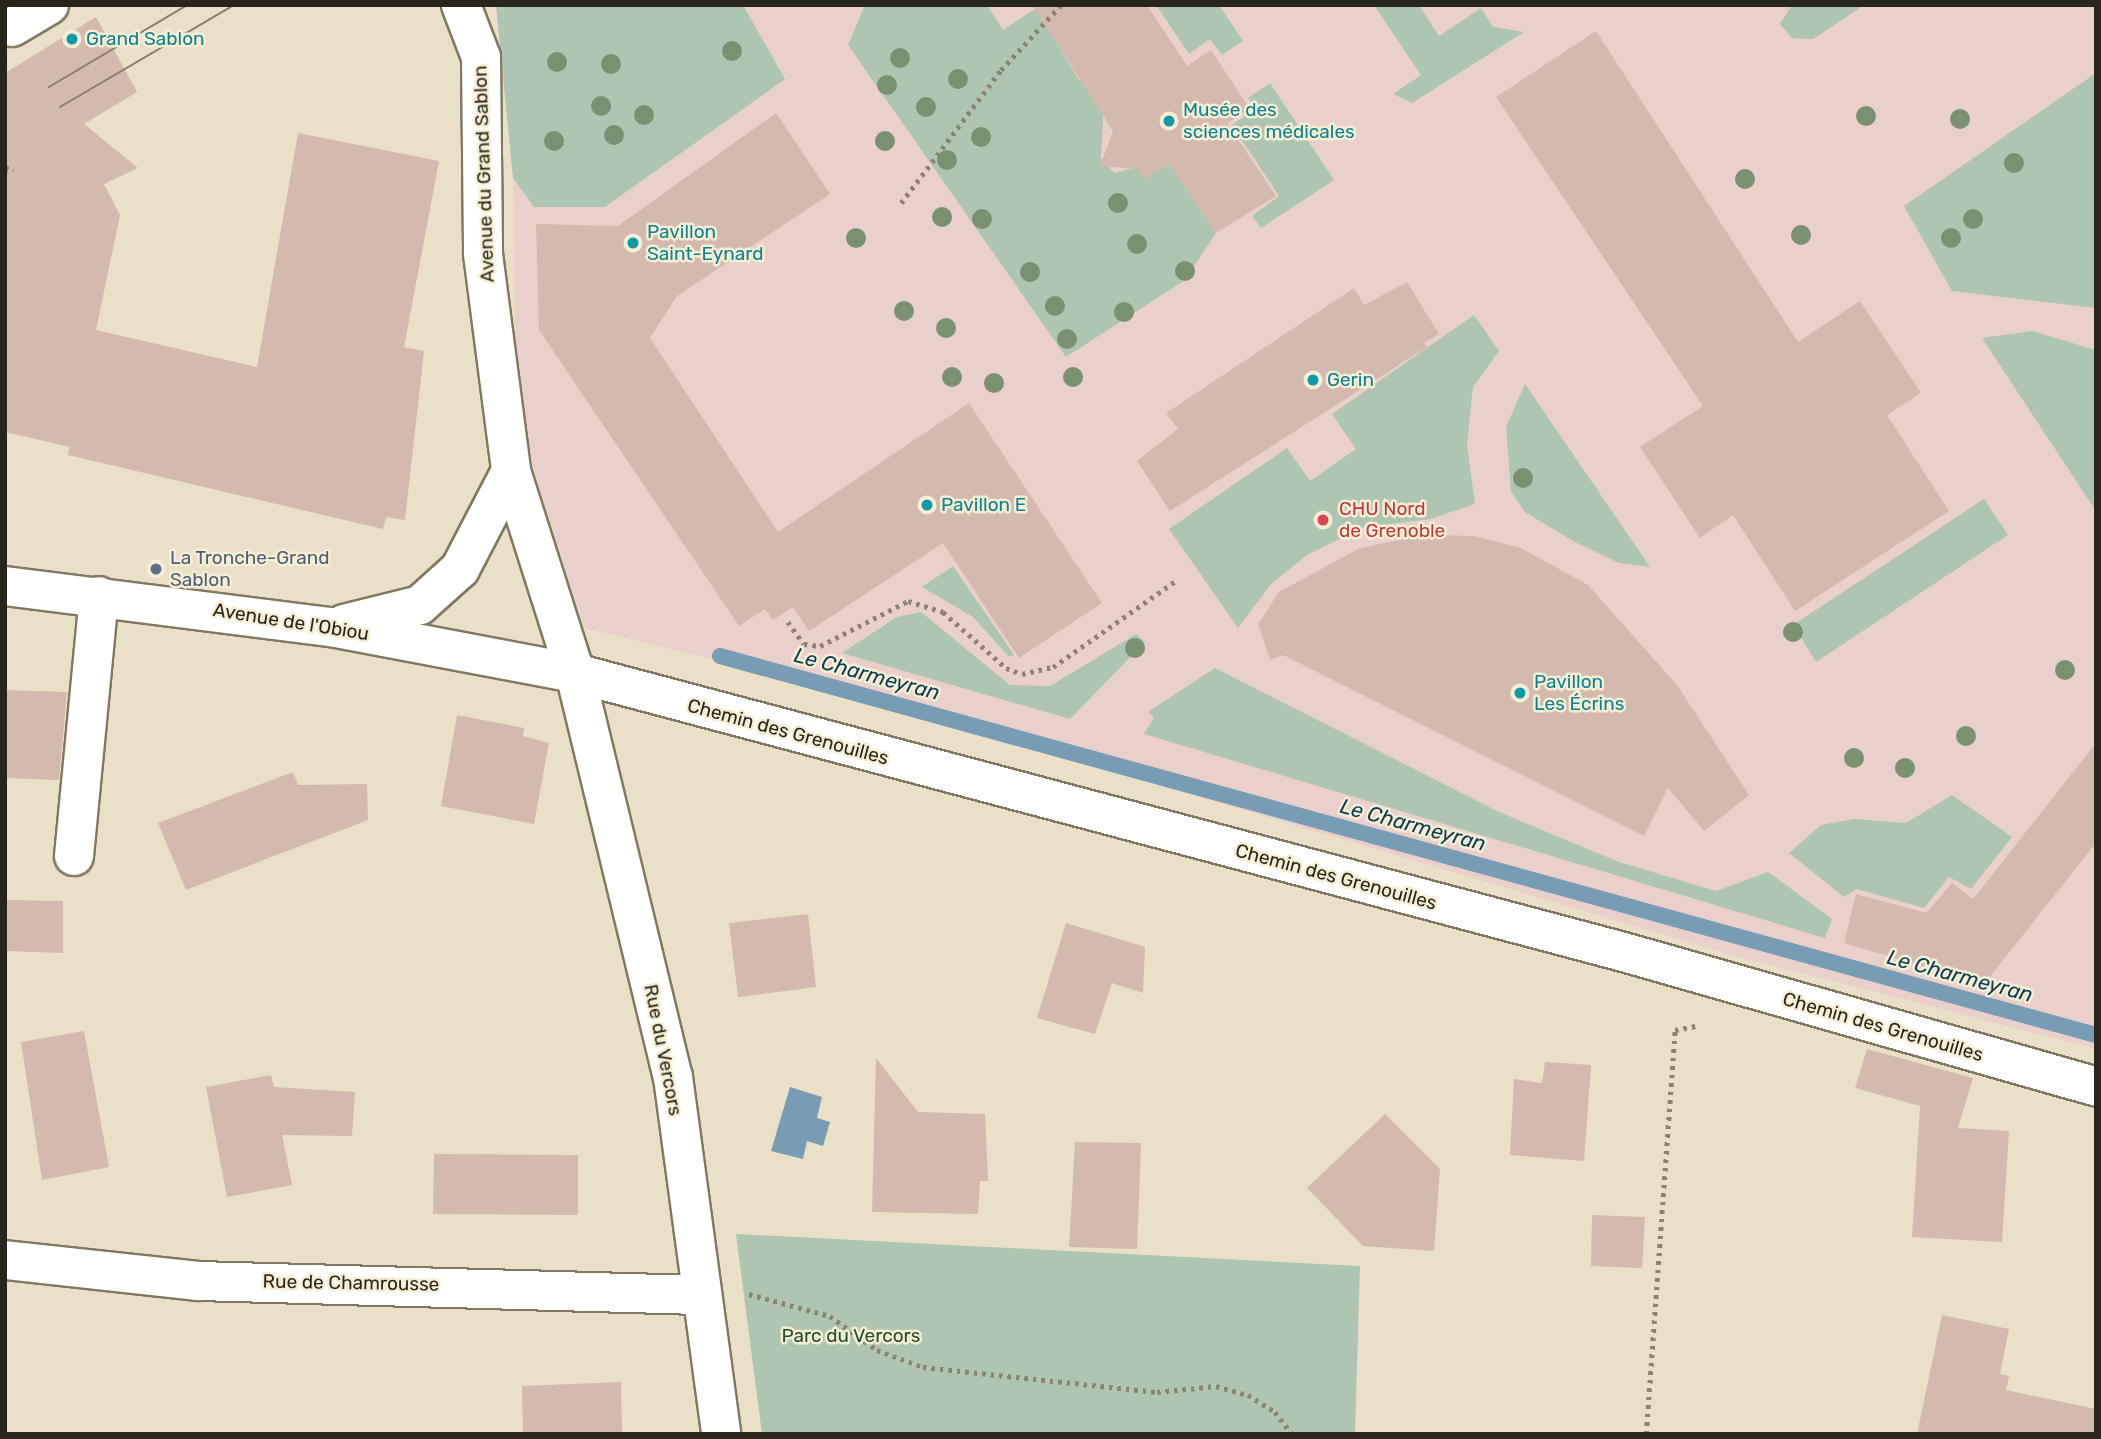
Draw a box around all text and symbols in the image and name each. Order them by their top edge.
place label: Grand Sablon [86,28,205,50]
marker: Grand Sablon [64,31,80,47]
street label: Avenue du Grand Sablon [469,65,499,283]
place label: Musée des sciences médicales [1183,99,1355,143]
marker: Musée des sciences médicales [1161,113,1177,129]
place label: Pavillon Saint-Eynard [647,221,764,265]
marker: Pavillon Saint-Eynard [625,235,641,251]
place label: Gerin [1327,369,1374,391]
marker: Gerin [1305,372,1321,388]
place label: Pavillon E [941,494,1026,516]
marker: Pavillon E [919,497,935,513]
place label: CHU Nord de Grenoble [1339,498,1445,542]
marker: CHU Nord de Grenoble [1313,510,1333,530]
place label: La Tronche-Grand Sablon [170,547,330,591]
marker: La Tronche-Grand Sablon [148,561,164,577]
street label: Avenue de l'Obiou [211,598,371,646]
water label: Le Charmeyran [791,642,943,706]
place label: Pavillon Les Écrins [1534,671,1624,715]
marker: Pavillon Les Écrins [1512,685,1528,701]
street label: Chemin des Grenouilles [685,694,891,770]
water label: Le Charmeyran [1337,793,1489,857]
street label: Chemin des Grenouilles [1233,839,1439,915]
water label: Le Charmeyran [1884,944,2036,1008]
street label: Rue du Vercors [639,982,687,1118]
street label: Chemin des Grenouilles [1780,987,1986,1067]
street label: Rue de Chamrousse [262,1270,440,1296]
park label: Parc du Vercors [781,1325,921,1347]

